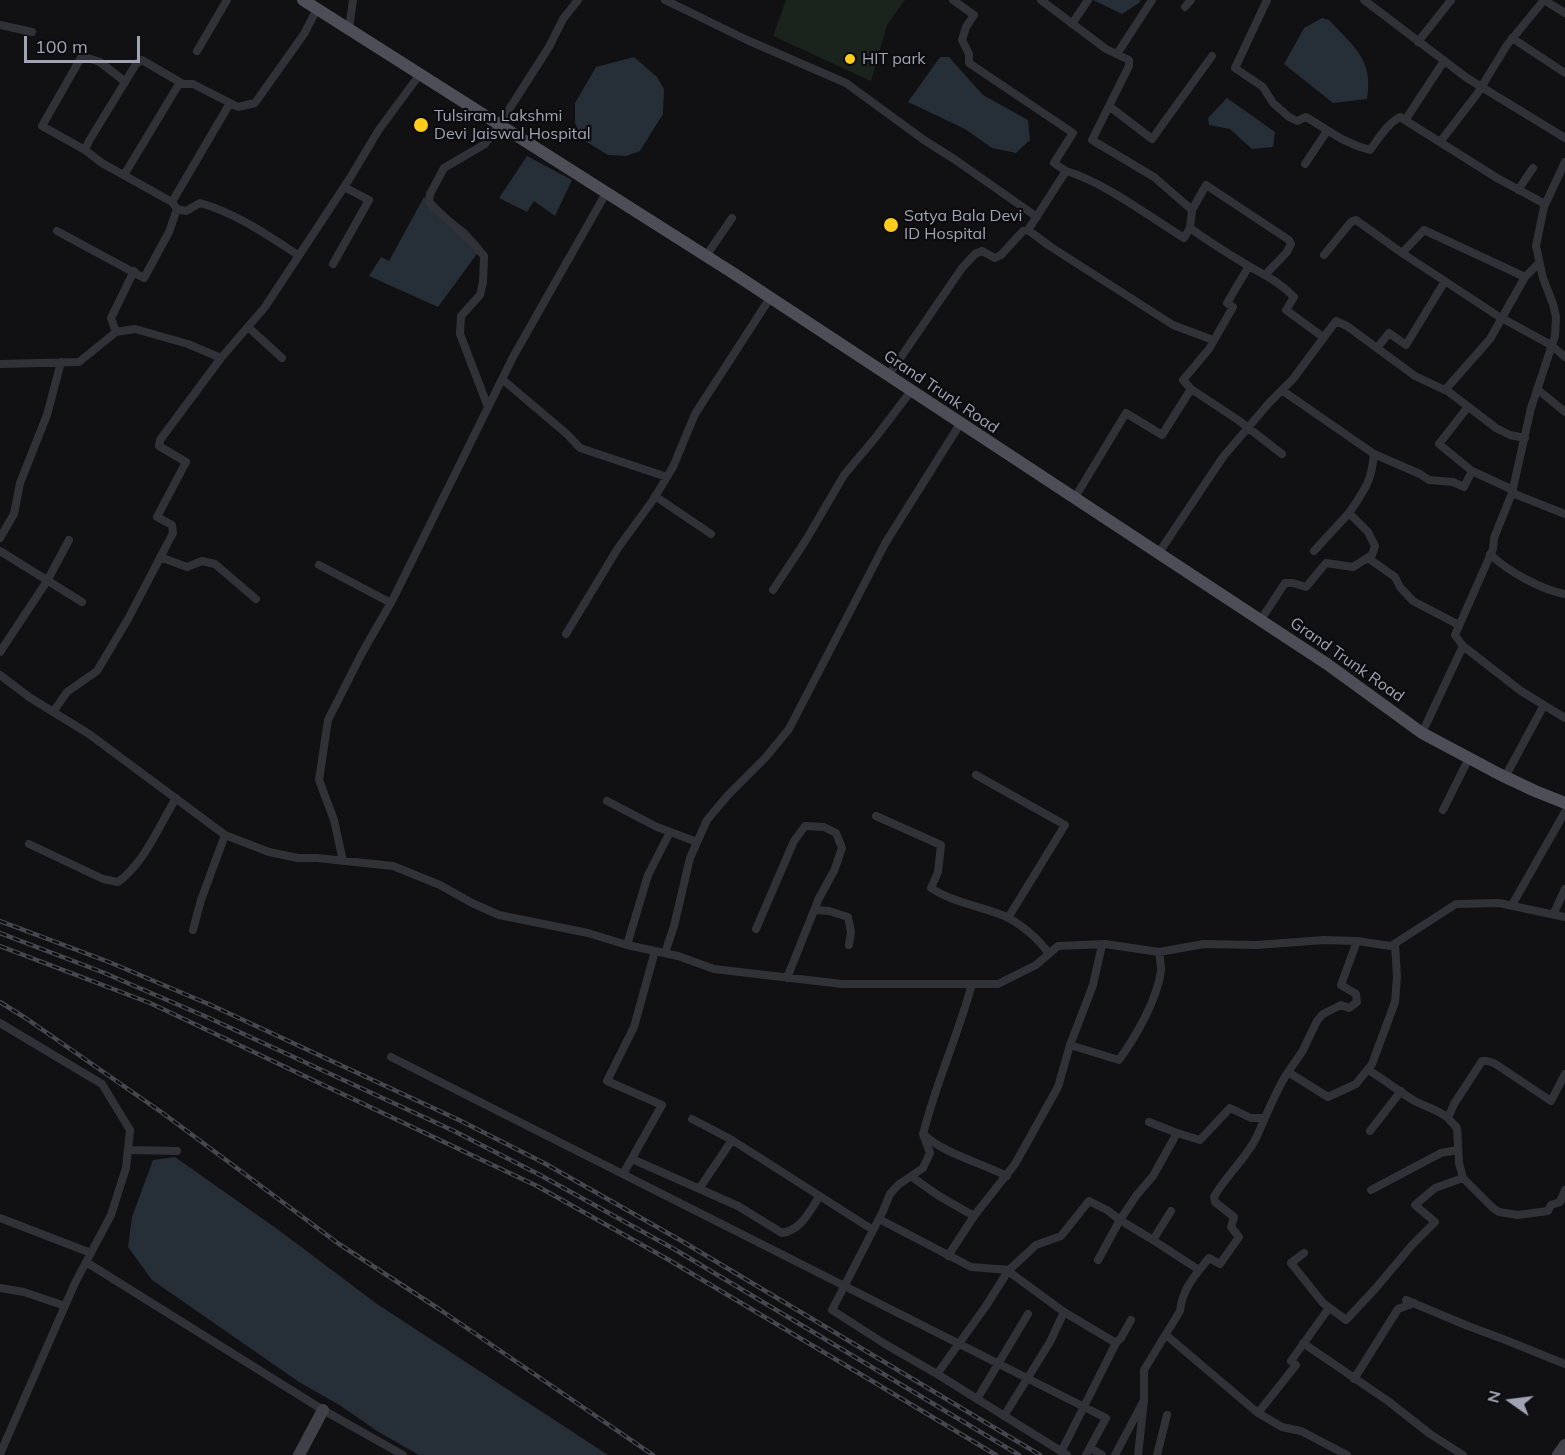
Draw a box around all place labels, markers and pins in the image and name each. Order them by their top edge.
place label: HIT park [862,49,925,69]
marker: HIT park [843,52,857,66]
place label: Tulsiram Lakshmi Devi Jaiswal Hospital [434,106,591,144]
marker: Tulsiram Lakshmi Devi Jaiswal Hospital [412,116,430,134]
place label: Satya Bala Devi ID Hospital [904,206,1022,244]
marker: Satya Bala Devi ID Hospital [882,216,900,234]

